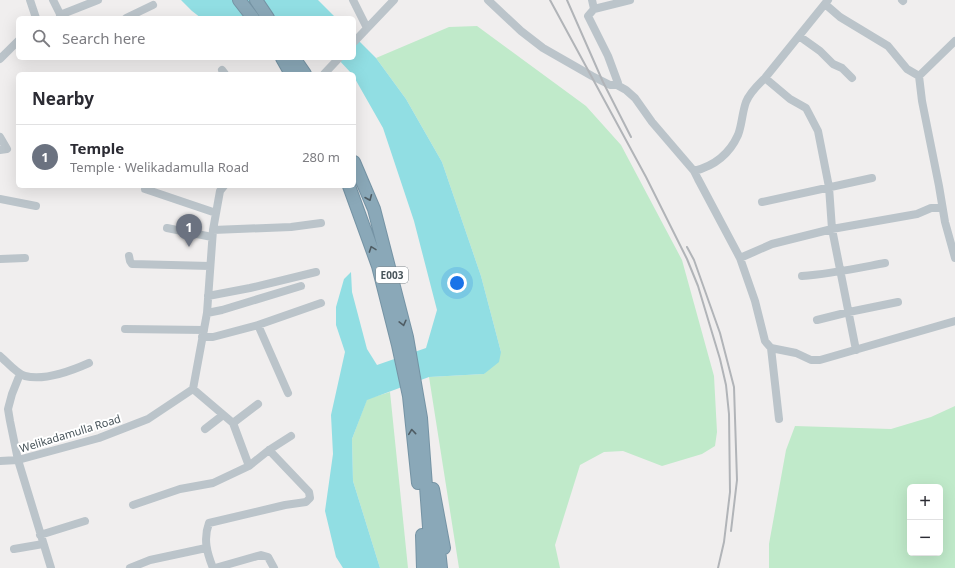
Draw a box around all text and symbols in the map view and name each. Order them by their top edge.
search box [16,16,356,60]
icon: search [30,27,52,49]
text: Search here [62,28,145,48]
text: Nearby [32,87,94,110]
text: Temple [70,138,124,158]
text: 1 [41,148,49,166]
text: 280 m [302,148,340,166]
text: Temple · Welikadamulla Road [70,158,249,176]
one-way arrow [364,193,372,201]
pin: 1 [176,214,202,247]
one-way arrow [368,246,377,253]
road number: E003 [376,267,408,283]
your location [447,273,467,293]
one-way arrow [399,320,407,326]
street label: Welikadamulla Road [18,410,122,456]
one-way arrow [408,428,417,435]
map controls [907,484,943,556]
button: + [907,484,943,520]
button: − [907,520,943,556]

